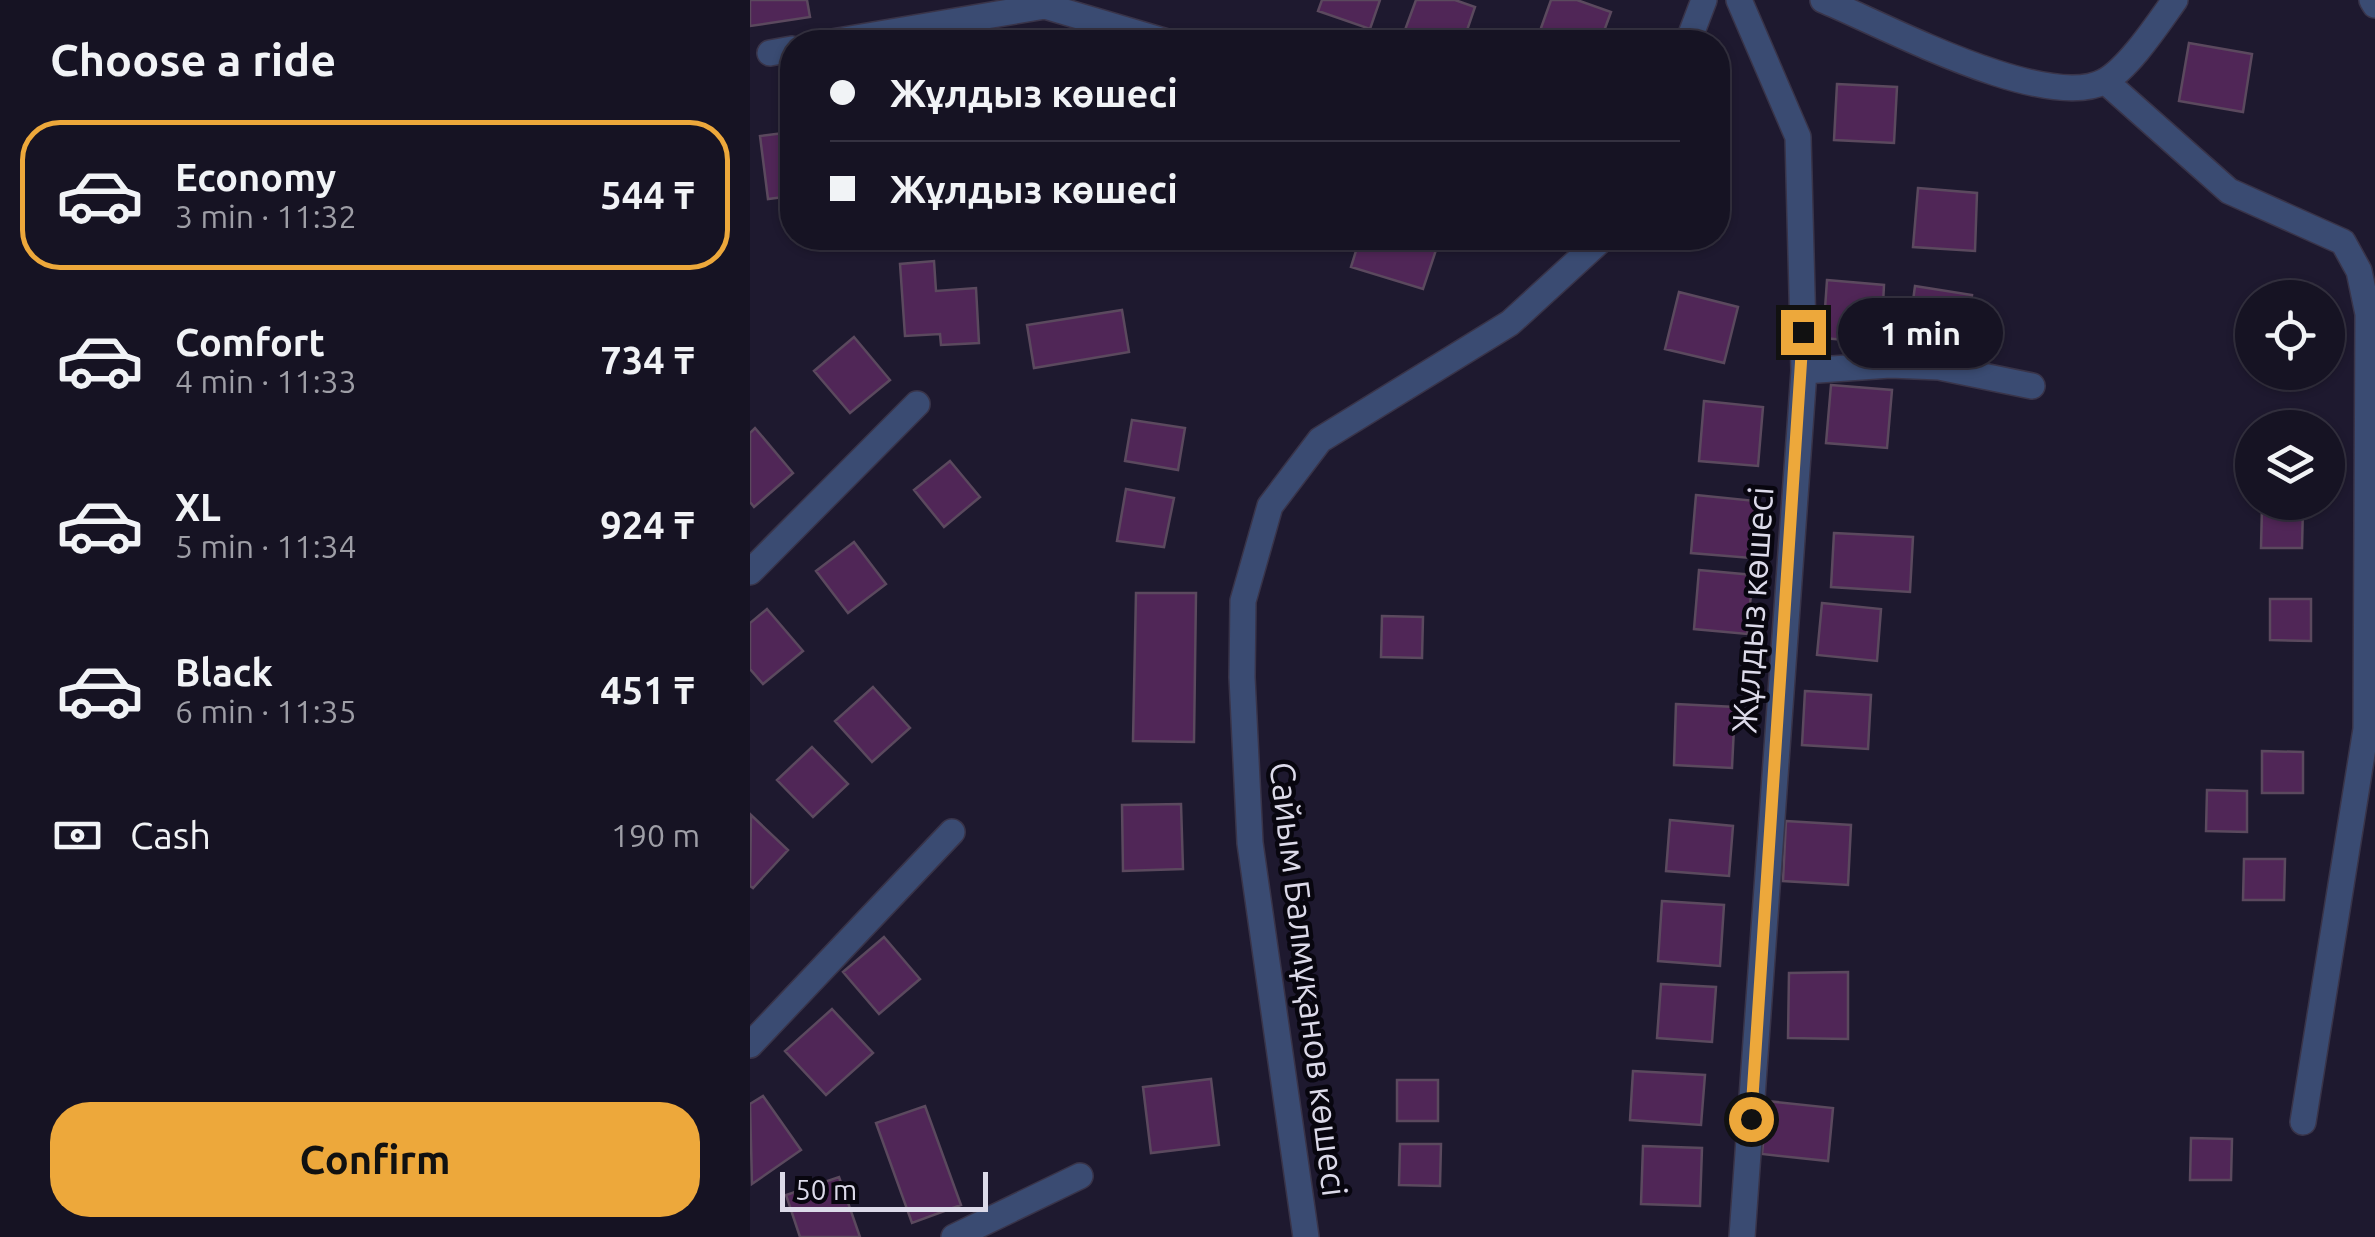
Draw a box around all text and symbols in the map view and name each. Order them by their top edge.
text: Choose a ride [50,34,336,85]
text: Жұлдыз көшесі [890,72,1178,114]
icon: car [55,150,145,240]
text: Economy [175,156,336,198]
text: Жұлдыз көшесі [890,168,1178,210]
text: 544 ₸ [600,174,695,216]
text: 3 min · 11:32 [175,198,357,234]
map controls [2235,280,2345,520]
button: locate [2235,280,2345,390]
callout: 1 min [1838,297,2003,367]
route end [1781,310,1826,355]
icon: car [55,315,145,405]
text: 1 min [1880,315,1961,351]
text: Comfort [175,321,325,363]
text: 734 ₸ [600,339,695,381]
text: 4 min · 11:33 [175,363,357,399]
button: layers [2235,410,2345,520]
icon: car [55,480,145,570]
street label: Жұлдыз көшесі [1723,485,1781,735]
text: XL [175,486,221,528]
text: 924 ₸ [600,504,695,546]
text: 5 min · 11:34 [175,528,357,564]
icon: car [55,645,145,735]
text: Black [175,651,273,693]
text: 451 ₸ [600,669,695,711]
text: 6 min · 11:35 [175,693,357,729]
street label: Сайым Балмұқанов көшесі [1262,759,1356,1199]
icon: cash [50,808,105,863]
text: Cash [130,814,211,856]
text: 190 m [611,817,700,853]
route start [1729,1097,1774,1142]
button: Confirm [50,1102,700,1217]
scale bar [780,1167,988,1212]
text: 50 m [795,1174,857,1205]

